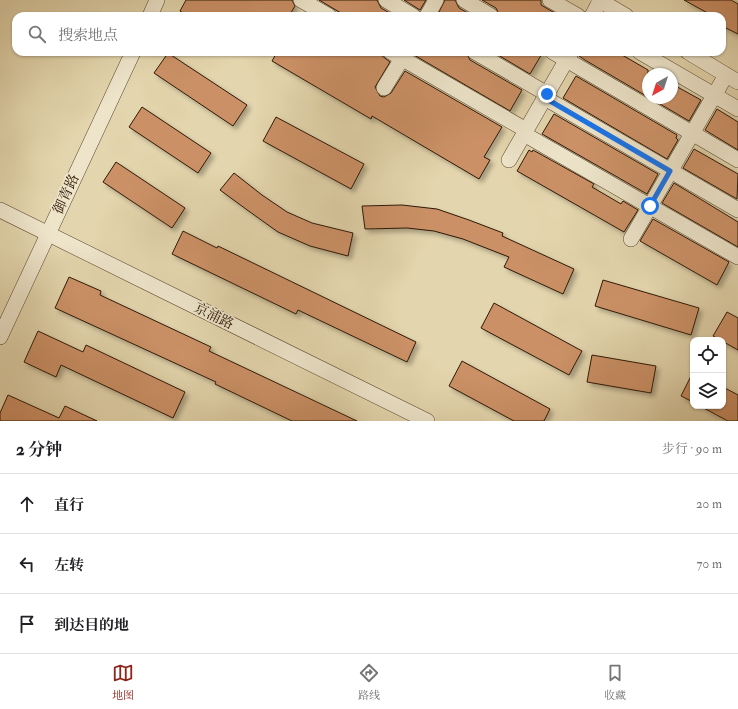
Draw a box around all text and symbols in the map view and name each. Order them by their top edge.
search box [12,12,726,56]
icon: search [26,23,48,45]
text: 搜索地点 [58,26,118,45]
north arrow [642,68,678,104]
route end [538,85,556,103]
street label: 御青路 [49,171,83,217]
route start [641,197,659,215]
street label: 京浦路 [191,299,237,333]
map controls [690,337,726,409]
button: locate [690,337,726,373]
button: layers [690,373,726,409]
text: 2 分钟 [16,439,62,460]
text: 步行 · 90 m [662,441,722,457]
icon: ahead [16,493,38,515]
text: 直行 [54,496,84,515]
text: 20 m [696,496,722,512]
icon: left [16,553,38,575]
text: 左转 [54,556,84,575]
text: 70 m [697,556,722,572]
icon: arrive [16,613,38,635]
text: 到达目的地 [54,616,129,635]
tab: 地图 [112,662,134,702]
tab: 路线 [358,662,380,702]
tab: 收藏 [604,662,626,702]

